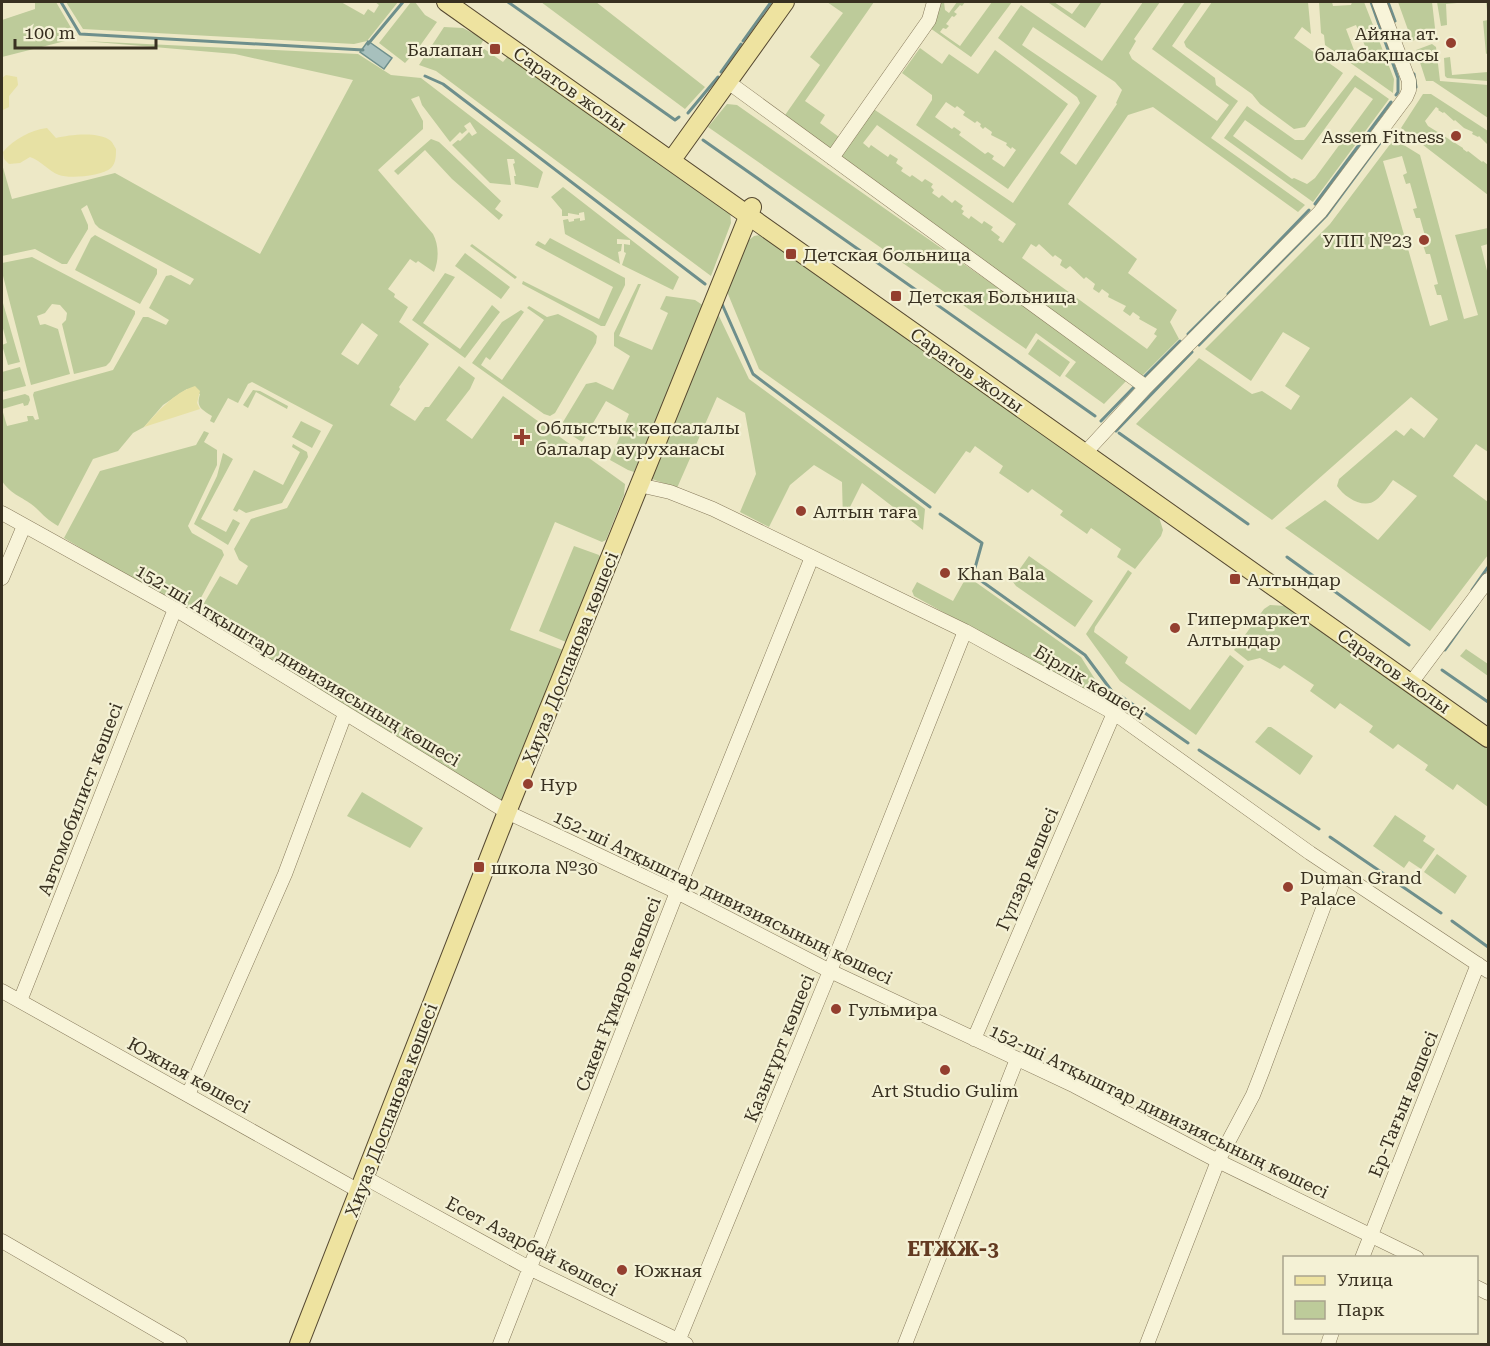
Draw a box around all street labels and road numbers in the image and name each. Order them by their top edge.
street label: Саратов жолы [510,42,631,136]
street label: Саратов жолы [907,323,1028,417]
street label: Хиуаз Доспанова көшесі [518,548,622,767]
street label: 152-ші Атқыштар дивизиясының көшесі [132,559,464,771]
street label: Саратов жолы [1334,624,1455,718]
street label: Бірлік көшесі [1030,640,1150,724]
street label: Автомобилист көшесі [33,699,127,899]
street label: Гүлзар көшесі [992,804,1062,934]
street label: 152-ші Атқыштар дивизиясының көшесі [550,805,896,989]
street label: Сакен Ғұмаров көшесі [571,893,665,1094]
street label: Қазығұрт көшесі [740,971,818,1125]
street label: Хиуаз Доспанова көшесі [340,1000,442,1220]
street label: 152-ші Атқыштар дивизиясының көшесі [986,1019,1332,1203]
street label: Ер-Тағын көшесі [1364,1028,1442,1180]
street label: Южная көшесі [124,1033,254,1117]
street label: Есет Азарбай көшесі [443,1192,621,1300]

